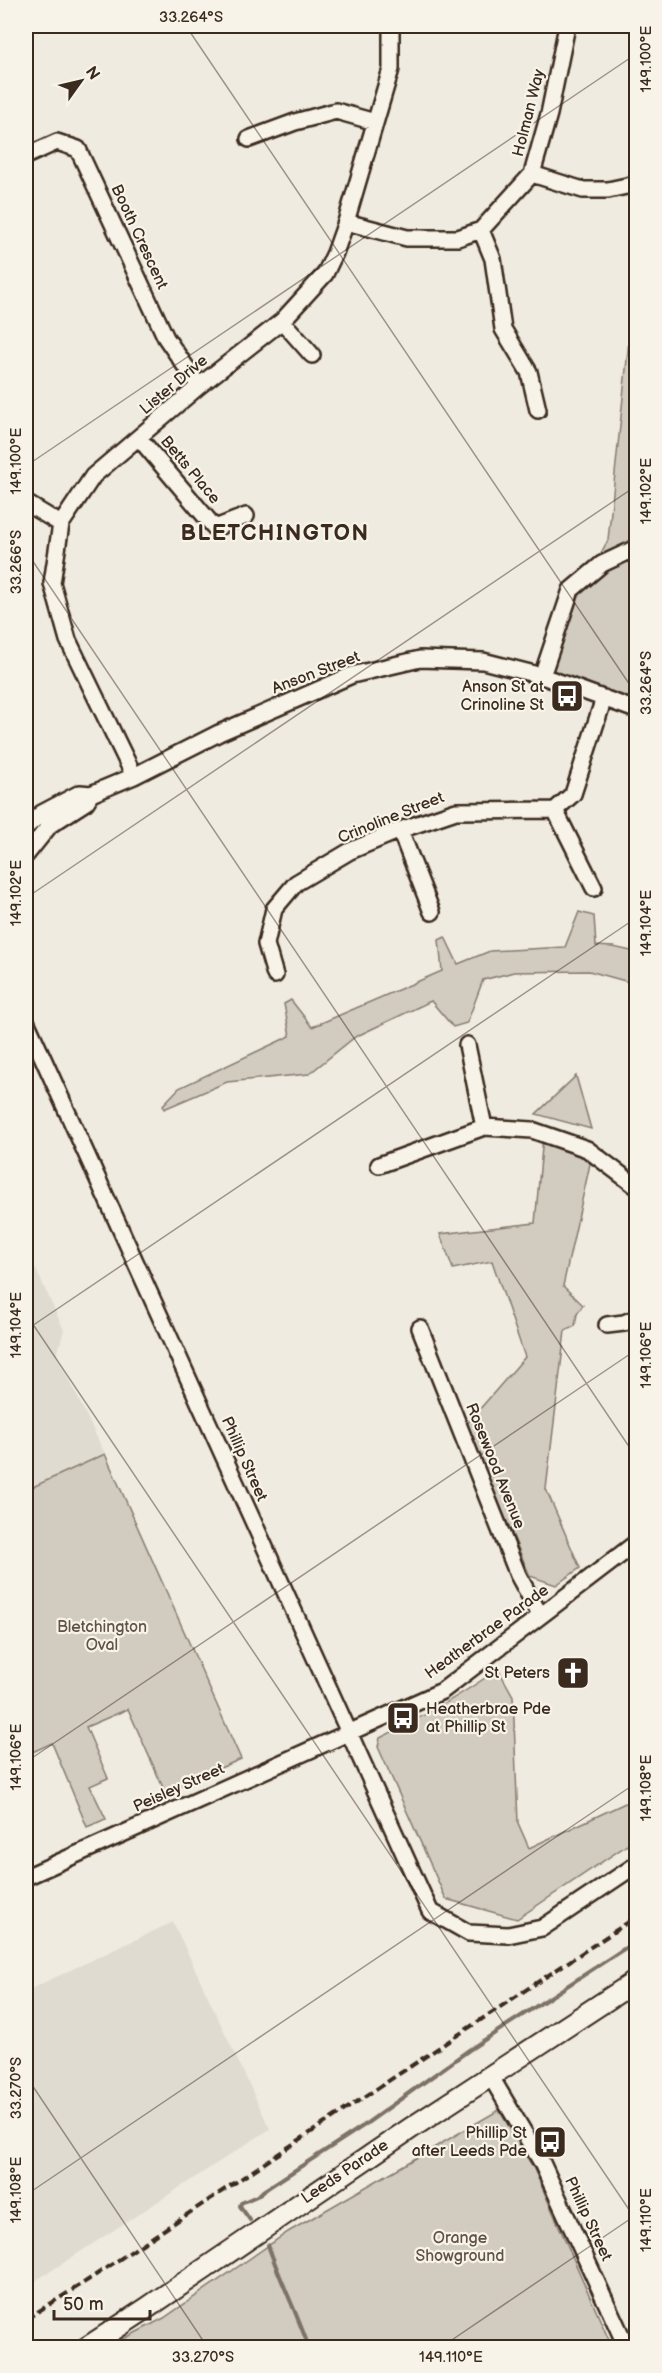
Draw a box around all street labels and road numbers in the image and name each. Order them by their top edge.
street label: Holman Way [509,67,549,159]
street label: Booth Crescent [106,182,172,292]
street label: Lister Drive [136,351,212,419]
street label: Betts Place [156,432,224,508]
street label: Anson Street [269,647,363,698]
street label: Crinoline Street [335,788,447,848]
street label: Rosewood Avenue [461,1400,529,1532]
street label: Phillip Street [217,1414,271,1504]
street label: Heatherbrae Parade [421,1580,553,1683]
street label: Peisley Street [131,1759,227,1817]
street label: Leeds Parade [298,2136,392,2208]
street label: Phillip Street [560,2174,616,2264]

